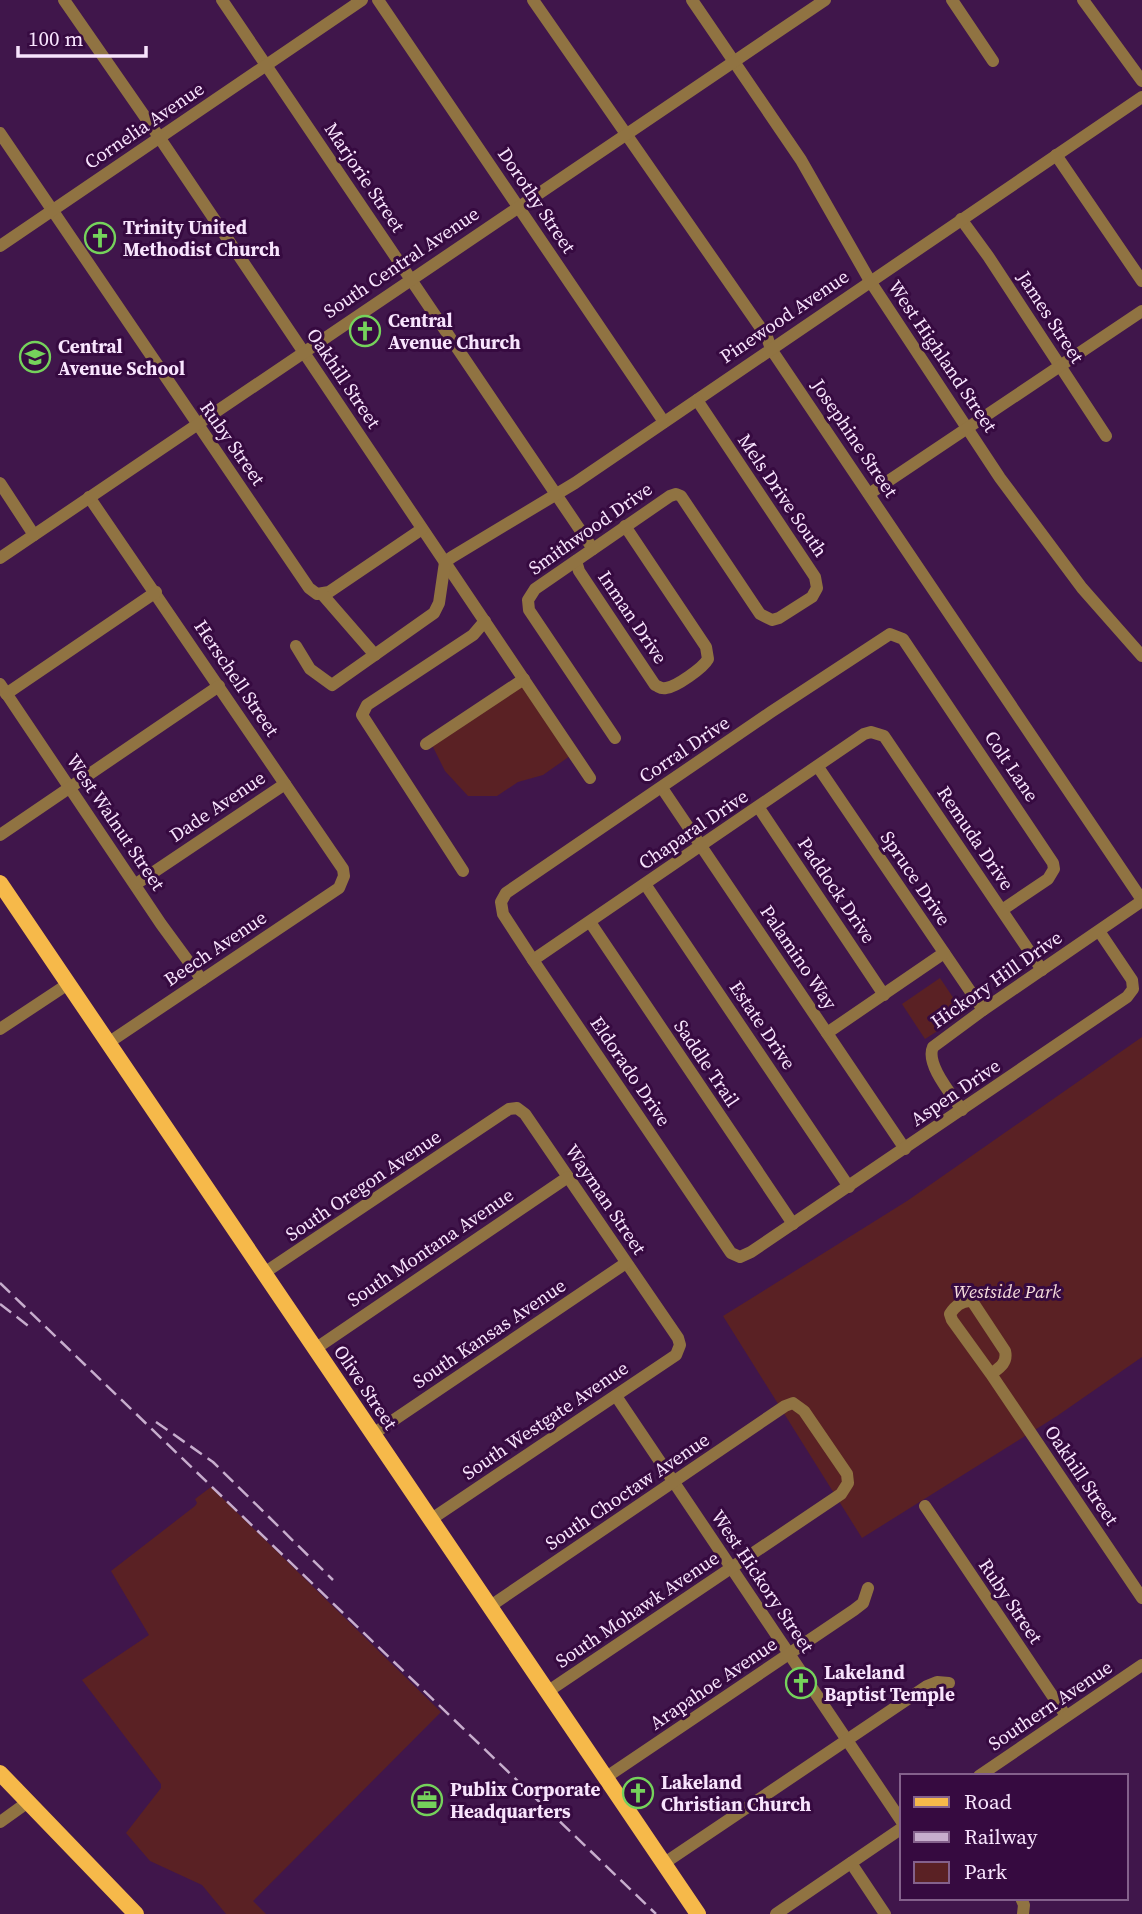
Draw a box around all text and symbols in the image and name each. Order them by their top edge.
scale bar [18,14,145,58]
text: 100 m [28,24,83,53]
street label: Cornelia Avenue [79,75,209,175]
street label: Marjorie Street [319,117,412,238]
street label: Dorothy Street [492,142,582,259]
street label: South Central Avenue [318,200,484,324]
place label: Trinity United Methodist Church [123,214,280,262]
church icon: Trinity United Methodist Church [83,221,117,255]
street label: Pinewood Avenue [714,263,854,369]
street label: James Street [1011,265,1091,369]
street label: West Highland Street [882,275,1004,438]
place label: Central Avenue Church [388,307,521,355]
church icon: Central Avenue Church [348,314,382,348]
street label: Oakhill Street [301,323,388,434]
place label: Central Avenue School [58,333,185,381]
school or university icon: Central Avenue School [18,340,52,374]
street label: Josephine Street [805,373,905,503]
street label: Ruby Street [194,396,272,491]
street label: Mels Drive South [732,428,834,562]
street label: Smithwood Drive [523,476,657,580]
street label: Inman Drive [592,565,674,669]
street label: Herschell Street [188,615,286,742]
street label: Corral Drive [634,709,734,789]
street label: Colt Lane [979,725,1045,807]
street label: West Walnut Street [61,749,172,896]
street label: Dade Avenue [164,764,270,848]
street label: Remuda Drive [932,781,1020,895]
street label: Chaparal Drive [633,783,753,875]
street label: Spruce Drive [875,826,957,930]
street label: Paddock Drive [792,832,882,948]
street label: Palamino Way [754,900,844,1015]
street label: Beech Avenue [159,904,271,992]
street label: Hickory Hill Drive [925,924,1067,1034]
street label: Estate Drive [724,976,802,1074]
street label: Eldorado Drive [585,1011,677,1131]
street label: Saddle Trail [668,1014,746,1112]
street label: Aspen Drive [905,1052,1005,1132]
street label: South Oregon Avenue [280,1123,446,1247]
street label: Wayman Street [559,1139,653,1260]
street label: South Montana Avenue [342,1182,518,1312]
street label: South Kansas Avenue [407,1272,571,1394]
park label: Westside Park [953,1278,1061,1304]
street label: Olive Street [328,1340,404,1435]
street label: South Westgate Avenue [457,1355,633,1485]
street label: Oakhill Street [1039,1420,1126,1531]
street label: South Choctaw Avenue [540,1426,714,1556]
street label: West Hickory Street [705,1504,821,1658]
street label: South Mohawk Avenue [550,1545,724,1673]
street label: Ruby Street [973,1553,1049,1649]
street label: Arapahoe Avenue [644,1631,782,1735]
street label: Southern Avenue [983,1654,1117,1756]
place label: Lakeland Baptist Temple [824,1659,955,1707]
church icon: Lakeland Baptist Temple [784,1666,818,1700]
place label: Lakeland Christian Church [661,1769,811,1817]
legend [900,1774,1128,1900]
place label: Publix Corporate Headquarters [450,1776,600,1824]
church icon: Lakeland Christian Church [621,1776,655,1810]
office icon: Publix Corporate Headquarters [410,1783,444,1817]
text: Road [964,1787,1012,1816]
text: Railway [964,1822,1038,1851]
text: Park [964,1857,1008,1886]

